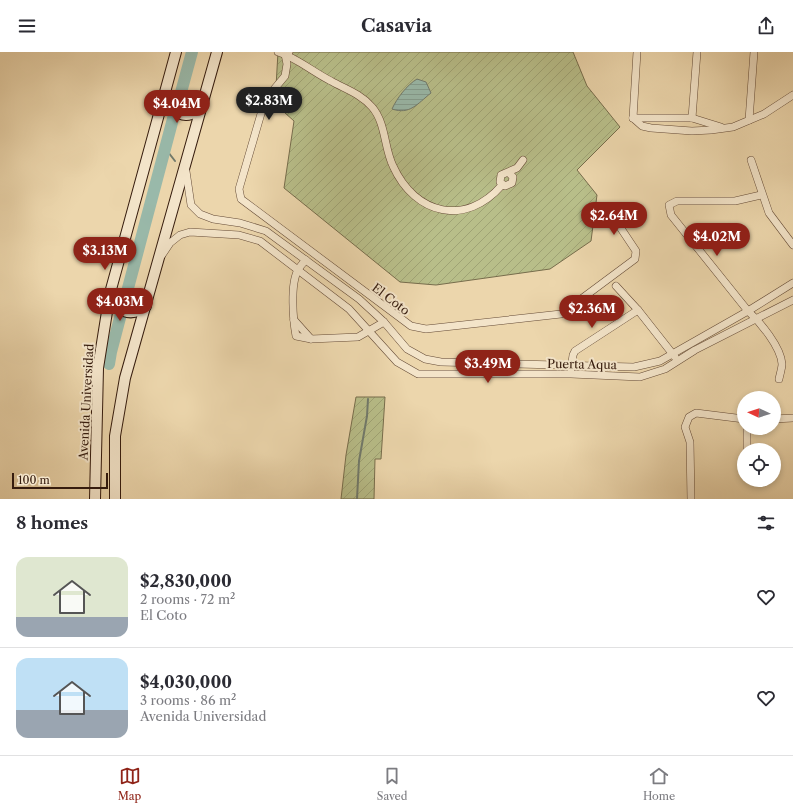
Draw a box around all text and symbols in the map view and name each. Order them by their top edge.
icon: menu [16,15,38,37]
text: Casavia [361,15,432,37]
icon: share [755,15,777,37]
pin: $2.83M [236,87,302,121]
pin: $4.04M [144,90,210,124]
text: $2.83M [245,92,293,108]
text: $4.04M [153,95,201,111]
pin: $2.64M [581,202,647,236]
text: $2.64M [590,207,638,223]
pin: $4.02M [684,223,750,257]
text: $4.02M [693,228,741,244]
pin: $3.13M [72,237,138,271]
text: $3.13M [82,242,128,258]
street label: El Coto [369,280,413,318]
pin: $4.03M [87,288,153,322]
text: $4.03M [96,293,144,309]
pin: $2.36M [559,295,625,329]
text: $2.36M [568,300,616,316]
street label: Avenida Universidad [75,343,97,462]
pin: $3.49M [455,350,521,384]
text: $3.49M [464,355,512,371]
street label: Puerta Aqua [547,356,618,372]
north arrow [737,391,781,435]
map controls [737,391,781,487]
button: locate [737,443,781,487]
scale bar [12,471,108,490]
text: 100 m [18,473,50,487]
icon: filters [755,512,777,534]
text: 8 homes [16,513,88,533]
text: $2,830,000 [140,571,232,591]
icon: home [48,573,96,621]
icon: heart [755,586,777,608]
text: 2 rooms · 72 m² [140,591,235,607]
text: El Coto [140,607,187,623]
text: $4,030,000 [140,672,232,692]
icon: home [48,674,96,722]
icon: heart [755,687,777,709]
text: 3 rooms · 86 m² [140,692,236,708]
text: Avenida Universidad [140,708,266,724]
tab: Map [118,765,141,803]
tab: Saved [377,765,407,803]
tab: Home [643,765,675,803]

